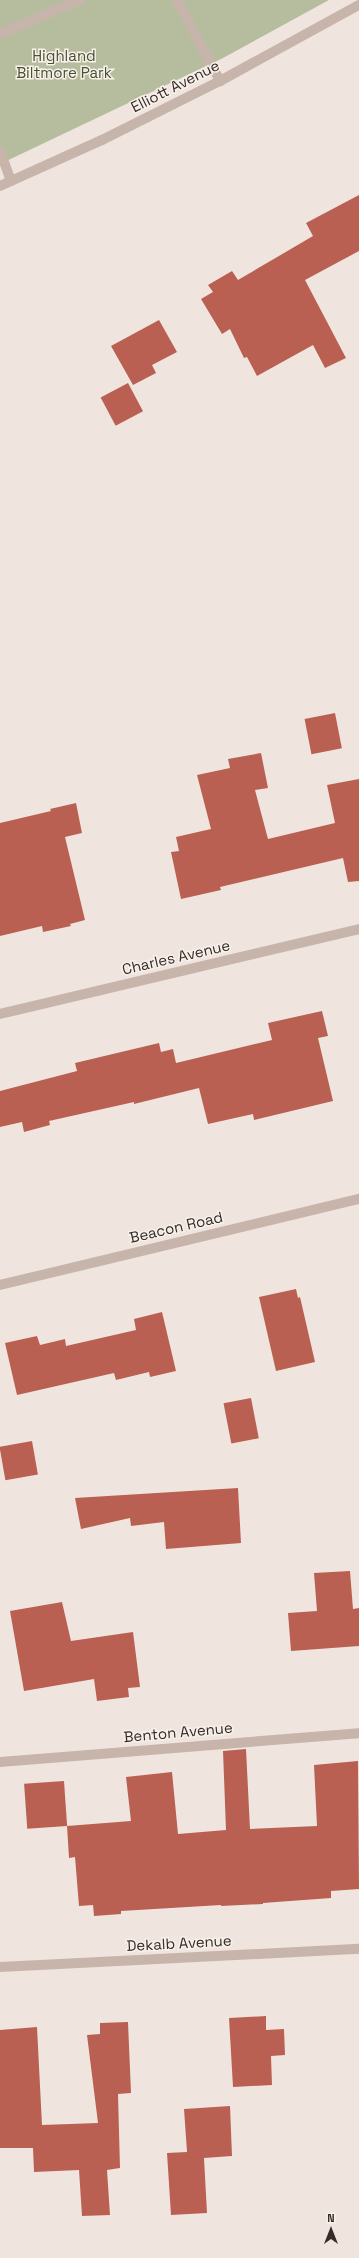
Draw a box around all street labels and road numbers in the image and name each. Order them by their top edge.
street label: Elliott Avenue [128,56,222,116]
street label: Charles Avenue [120,936,232,978]
street label: Beacon Road [128,1208,224,1246]
street label: Benton Avenue [123,1718,233,1746]
street label: Dekalb Avenue [126,1931,232,1955]

